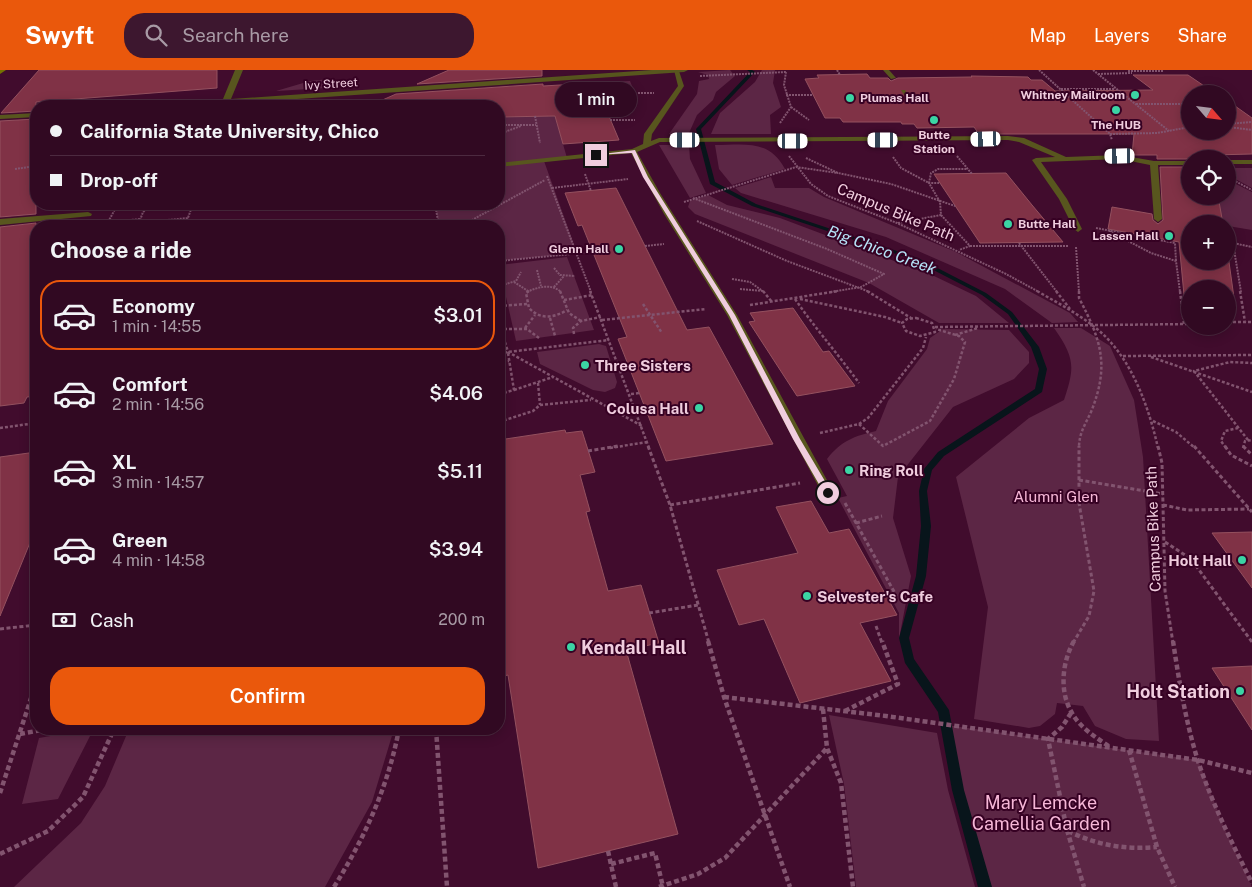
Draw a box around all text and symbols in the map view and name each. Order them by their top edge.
search box [124,13,474,58]
text: Swyft [25,21,94,49]
icon: search [142,21,170,49]
text: Search here [182,24,289,46]
text: Map [1030,25,1066,46]
text: Layers [1094,25,1150,46]
text: Share [1178,25,1227,46]
street label: Ivy Street [304,75,359,93]
callout: 1 min [555,82,637,118]
north arrow [1181,85,1236,140]
map controls [1181,85,1236,335]
place label: Whitney Mailroom [1020,88,1125,102]
marker: Whitney Mailroom [1129,89,1141,101]
text: 1 min [577,90,615,109]
place label: Plumas Hall [860,91,929,105]
marker: Plumas Hall [844,92,856,104]
marker: The HUB [1110,104,1122,116]
marker: Butte Station [928,114,940,126]
place label: The HUB [1091,118,1141,132]
text: California State University, Chico [80,120,379,142]
place label: Butte Station [913,128,955,156]
car [970,131,1001,147]
car [670,133,700,148]
car [868,133,898,148]
car [778,134,808,149]
route end [585,144,607,166]
car [1104,148,1135,164]
button: locate [1181,150,1236,205]
text: Drop-off [80,169,157,191]
street label: Campus Bike Path [835,180,957,244]
button: + [1181,215,1236,270]
place label: Butte Hall [1018,217,1076,231]
marker: Butte Hall [1002,218,1014,230]
water label: Big Chico Creek [825,221,939,279]
place label: Lassen Hall [1092,229,1159,243]
marker: Lassen Hall [1163,230,1175,242]
text: Choose a ride [50,237,192,263]
place label: Glenn Hall [549,242,609,256]
marker: Glenn Hall [613,243,625,255]
button: − [1181,280,1236,335]
icon: car [52,293,97,338]
text: Economy [112,295,195,317]
text: $3.01 [433,304,483,326]
text: 1 min · 14:55 [112,317,202,336]
place label: Three Sisters [595,357,691,374]
marker: Three Sisters [579,359,591,371]
icon: car [52,371,97,416]
text: Comfort [112,373,188,395]
text: $4.06 [429,382,483,404]
text: 2 min · 14:56 [112,395,204,414]
place label: Colusa Hall [606,400,689,417]
marker: Colusa Hall [693,402,705,414]
icon: car [52,449,97,494]
text: XL [112,451,137,473]
text: $5.11 [437,460,483,482]
place label: Ring Roll [859,462,924,479]
marker: Ring Roll [843,464,855,476]
street label: Campus Bike Path [1142,466,1164,592]
text: 3 min · 14:57 [112,473,204,492]
route start [817,482,839,504]
park label: Alumni Glen [1013,488,1099,505]
icon: car [52,527,97,572]
text: Green [112,529,167,551]
text: $3.94 [429,538,483,560]
text: 4 min · 14:58 [112,551,205,570]
place label: Holt Hall [1168,552,1232,569]
marker: Holt Hall [1236,554,1248,566]
place label: Selvester's Cafe [817,588,933,605]
marker: Selvester's Cafe [801,590,813,602]
icon: cash [50,606,78,634]
text: Cash [90,609,134,631]
text: 200 m [438,610,485,629]
place label: Kendall Hall [581,637,687,658]
marker: Kendall Hall [565,641,577,653]
button: Confirm [50,667,485,725]
place label: Holt Station [1126,681,1230,702]
marker: Holt Station [1234,685,1246,697]
park label: Mary Lemcke Camellia Garden [972,792,1110,834]

